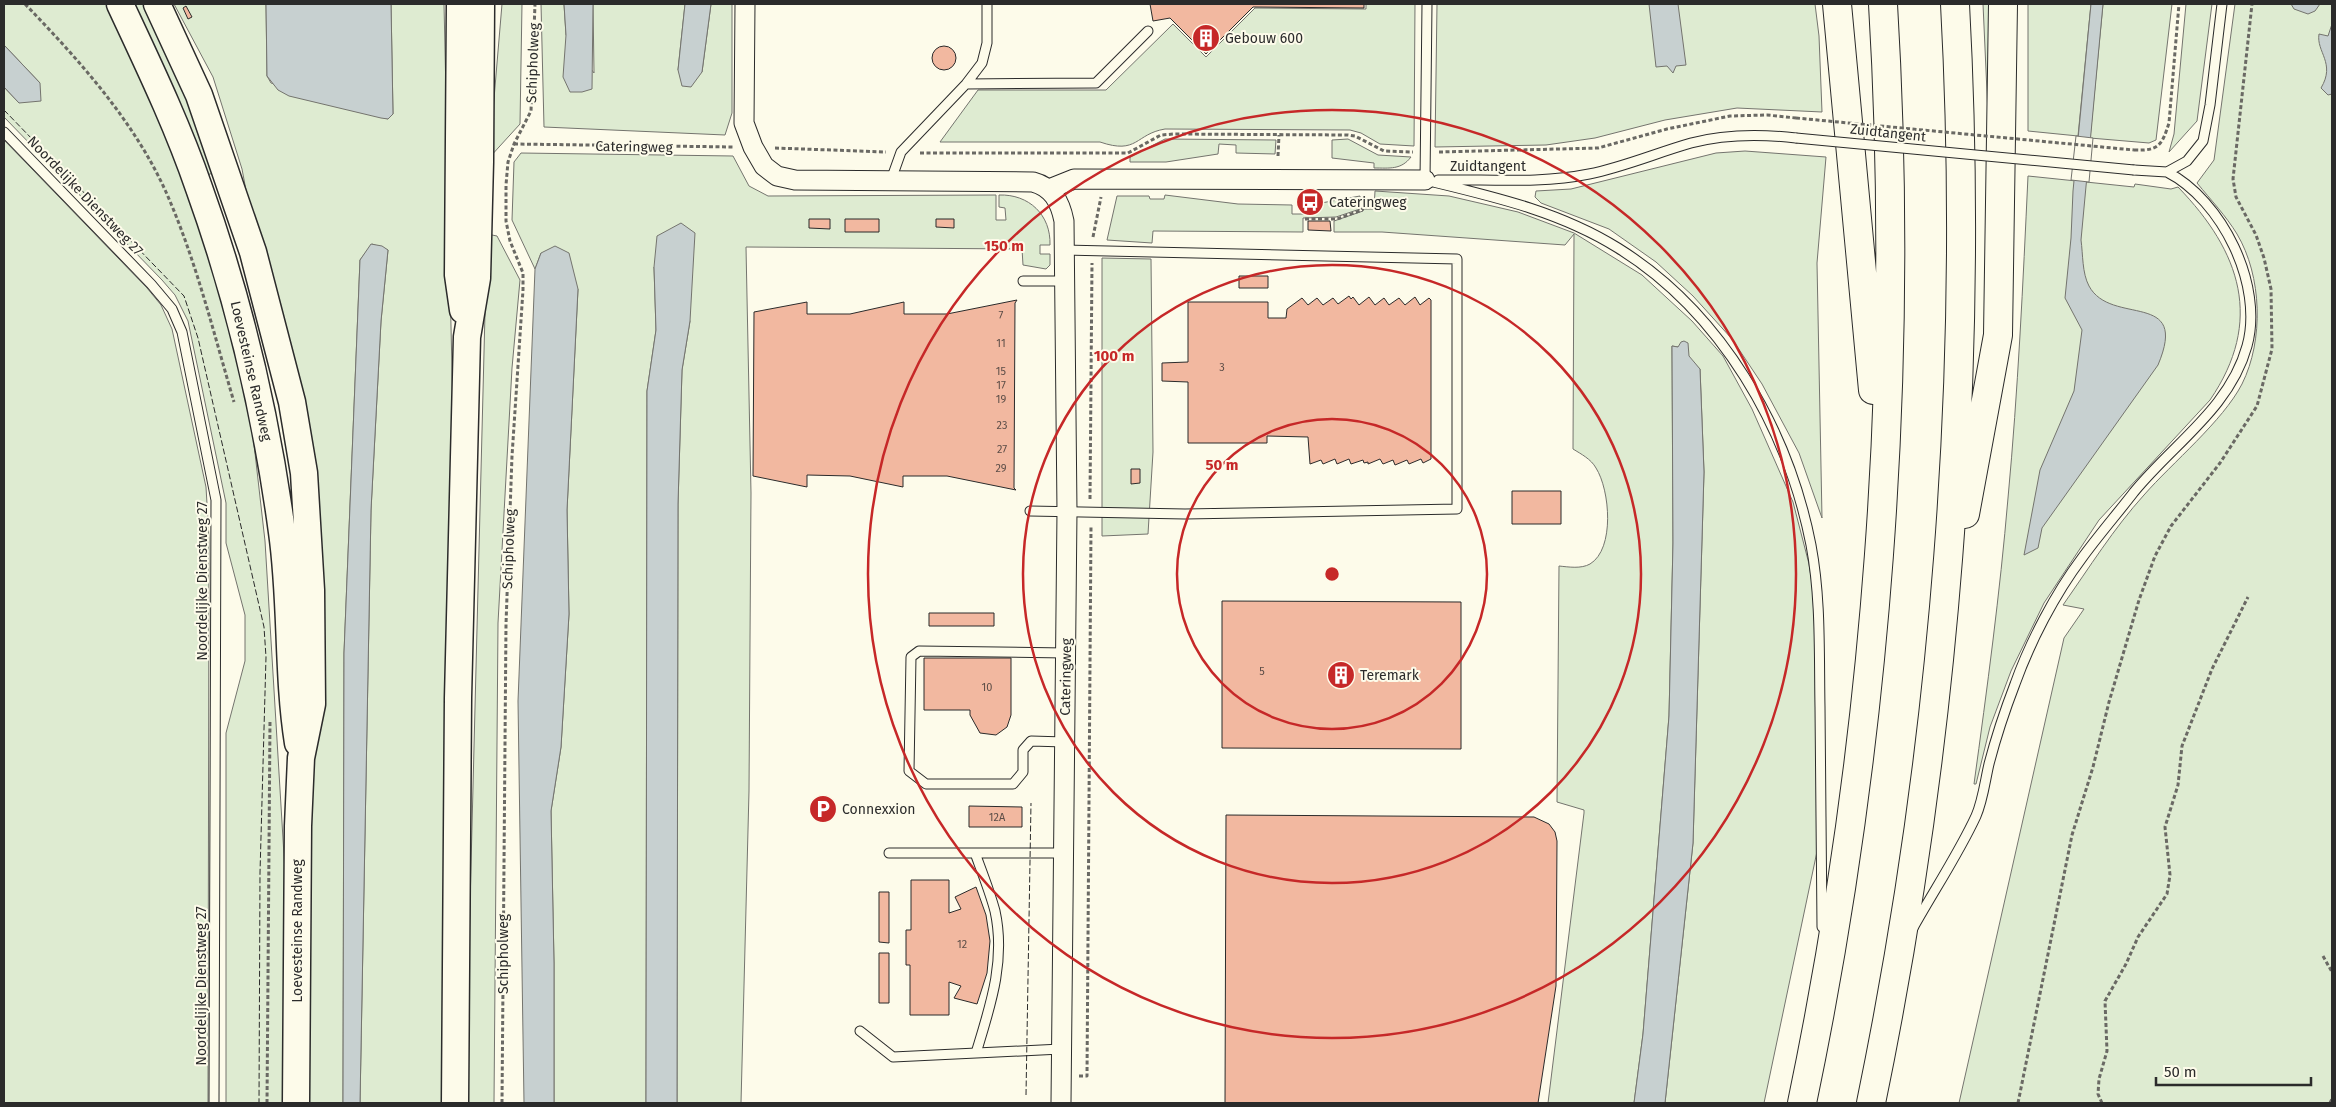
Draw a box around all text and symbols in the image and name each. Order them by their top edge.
street label: Schipholweg [523,22,543,103]
building icon: Gebouw 600 [1191,23,1221,53]
place label: Gebouw 600 [1225,30,1303,47]
street label: Zuidtangent [1849,121,1928,146]
street label: Noordelijke Dienstweg 27 [24,133,146,259]
street label: Cateringweg [595,138,674,156]
street label: Zuidtangent [1450,158,1527,175]
bus stop icon: Cateringweg [1295,187,1325,217]
place label: Cateringweg [1329,194,1407,211]
text: 150 m [984,237,1024,255]
street label: Loevesteinse Randweg [227,299,276,443]
house number: 7 [999,309,1004,322]
house number: 11 [996,337,1006,350]
text: 100 m [1094,347,1134,365]
house number: 3 [1219,361,1225,374]
house number: 15 [996,365,1007,378]
house number: 17 [996,379,1006,392]
house number: 19 [996,393,1006,406]
house number: 23 [997,419,1007,432]
house number: 27 [997,443,1007,456]
text: 50 m [1205,456,1239,474]
house number: 29 [995,462,1007,475]
street label: Noordelijke Dienstweg 27 [194,501,211,661]
street label: Schipholweg [499,508,519,589]
centre of rings [1323,565,1341,583]
street label: Cateringweg [1057,637,1075,716]
building icon: Teremark [1326,660,1356,690]
house number: 5 [1259,665,1265,678]
place label: Teremark [1360,667,1420,684]
house number: 10 [982,681,992,694]
parking icon: Connexxion [808,794,838,824]
place label: Connexxion [842,801,916,818]
house number: 12A [989,811,1006,824]
street label: Loevesteinse Randweg [289,859,306,1003]
street label: Noordelijke Dienstweg 27 [193,906,210,1066]
street label: Schipholweg [495,913,512,994]
house number: 12 [957,938,967,951]
scale bar [2156,1054,2311,1086]
text: 50 m [2164,1063,2197,1081]

